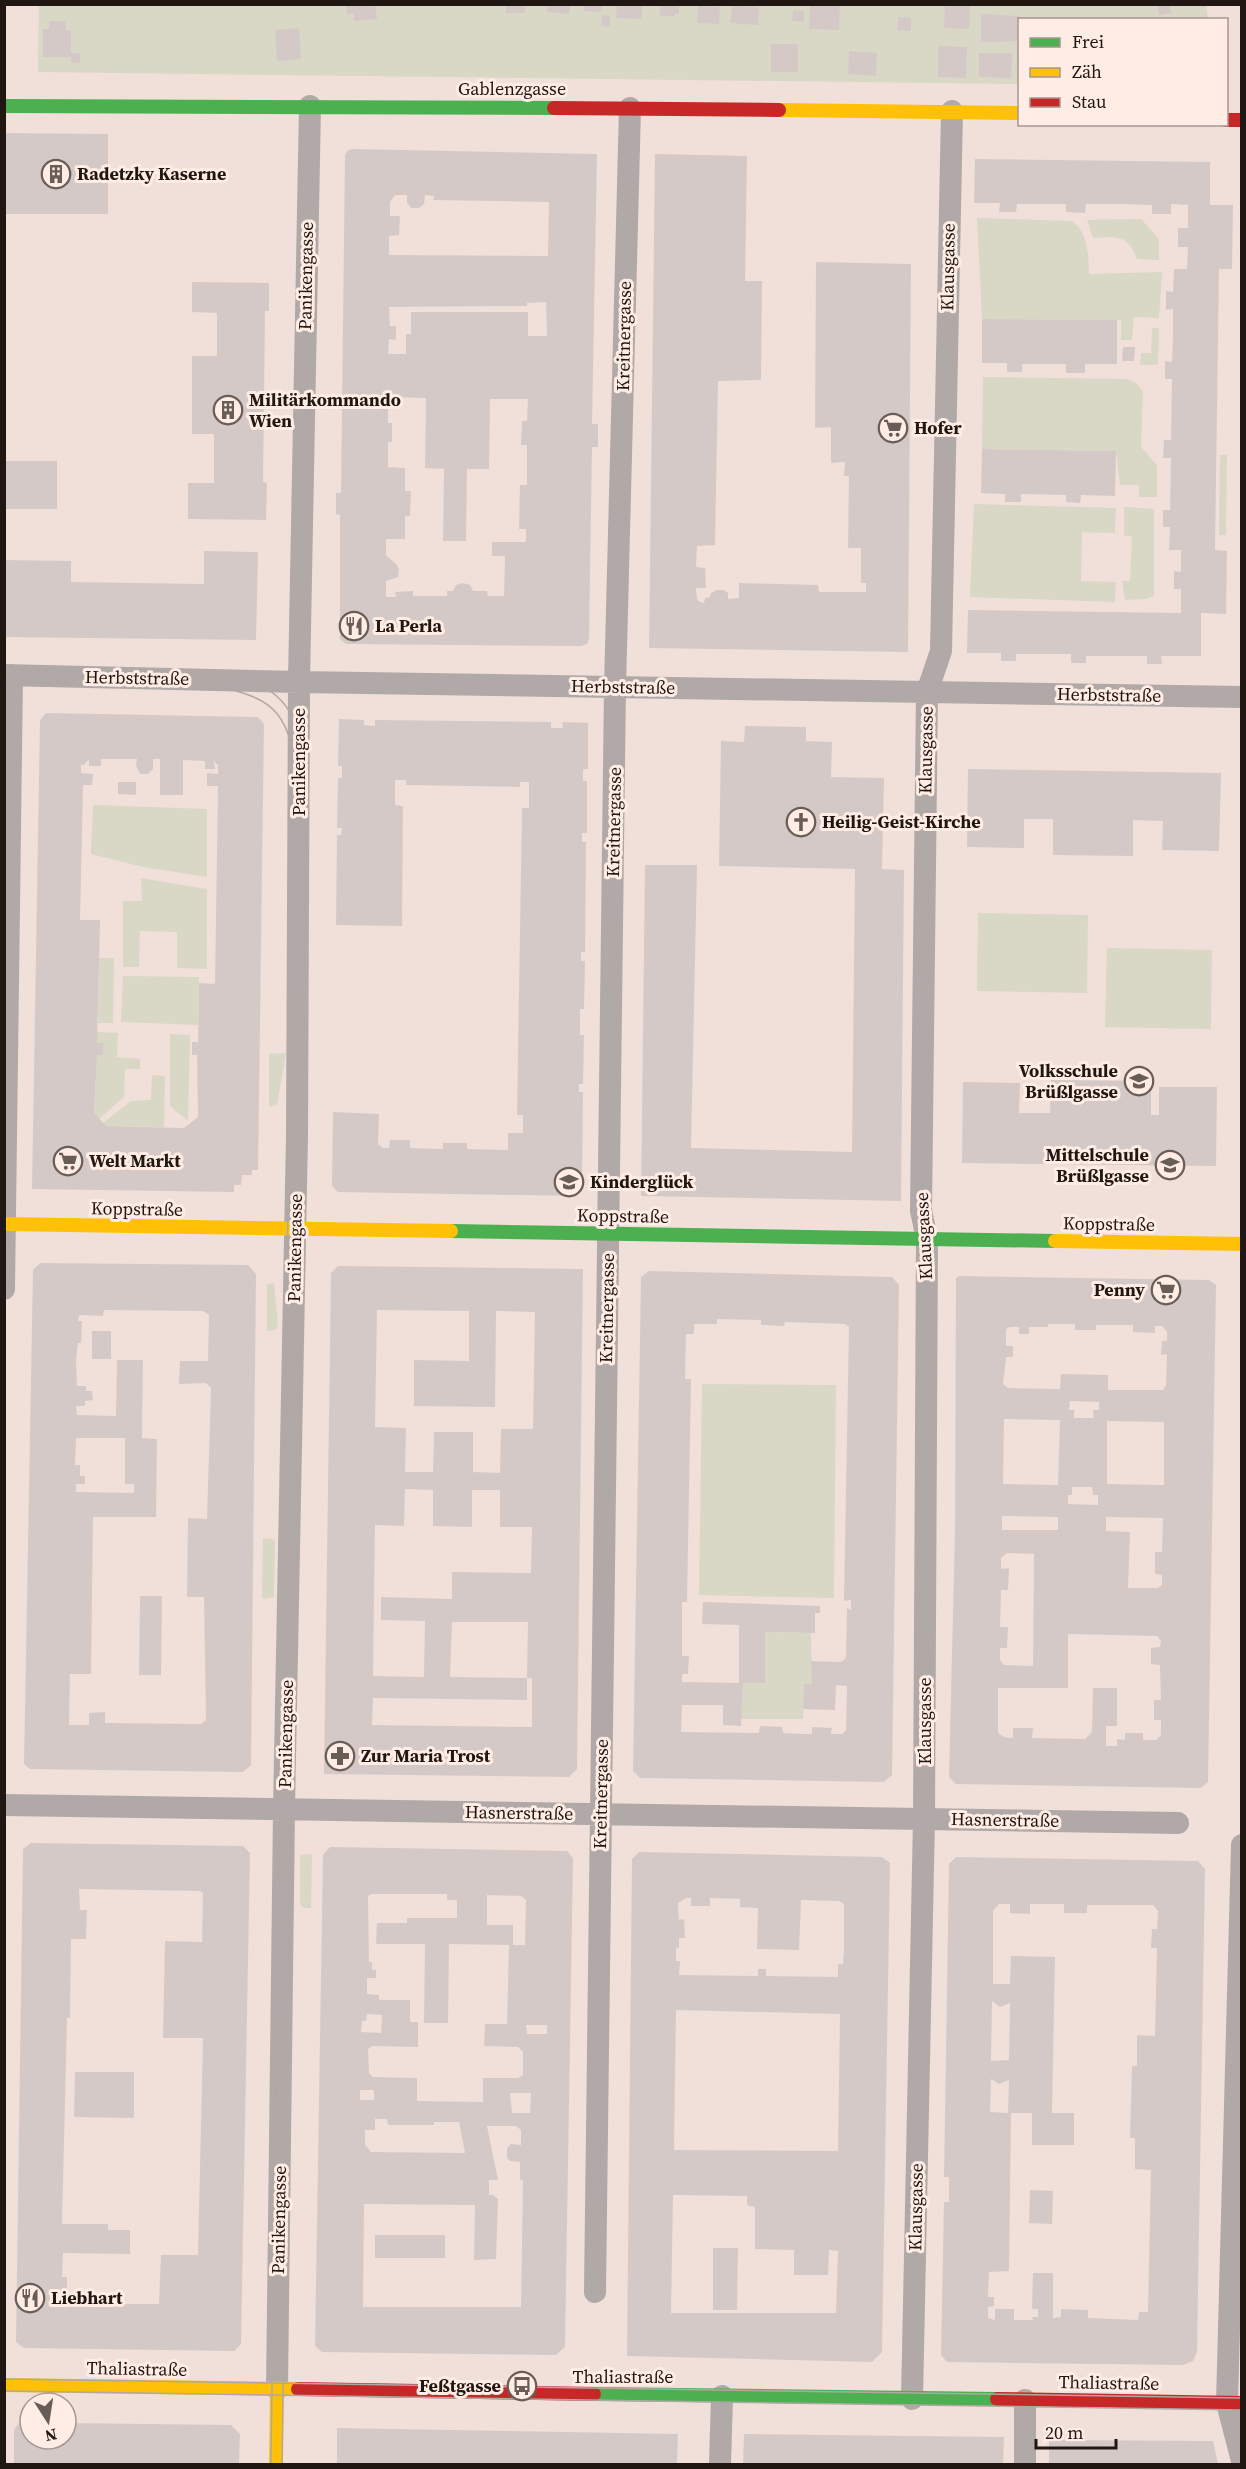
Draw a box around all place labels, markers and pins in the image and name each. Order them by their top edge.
building icon: Radetzky Kaserne [40,158,72,190]
place label: Radetzky Kaserne [77,161,226,186]
place label: Militärkommando Wien [249,387,401,433]
building icon: Militärkommando Wien [212,394,244,426]
supermarket icon: Hofer [877,412,909,444]
place label: Hofer [914,415,962,440]
restaurant icon: La Perla [338,610,370,642]
place label: La Perla [375,613,442,638]
church icon: Heilig-Geist-Kirche [785,806,817,838]
place label: Heilig-Geist-Kirche [822,809,981,834]
place label: Volksschule Brüßlgasse [1019,1058,1118,1104]
school or university icon: Volksschule Brüßlgasse [1123,1065,1155,1097]
place label: Mittelschule Brüßlgasse [1045,1142,1149,1188]
supermarket icon: Welt Markt [52,1145,84,1177]
place label: Welt Markt [89,1148,181,1173]
school or university icon: Mittelschule Brüßlgasse [1154,1149,1186,1181]
school or university icon: Kinderglück [553,1166,585,1198]
place label: Kinderglück [590,1169,694,1194]
supermarket icon: Penny [1150,1274,1182,1306]
place label: Penny [1094,1277,1145,1302]
pharmacy icon: Zur Maria Trost [324,1740,356,1772]
place label: Zur Maria Trost [361,1743,491,1768]
restaurant icon: Liebhart [14,2282,46,2314]
place label: Liebhart [51,2285,123,2310]
bus stop icon: Feßtgasse [506,2370,538,2402]
place label: Feßtgasse [419,2373,501,2398]

